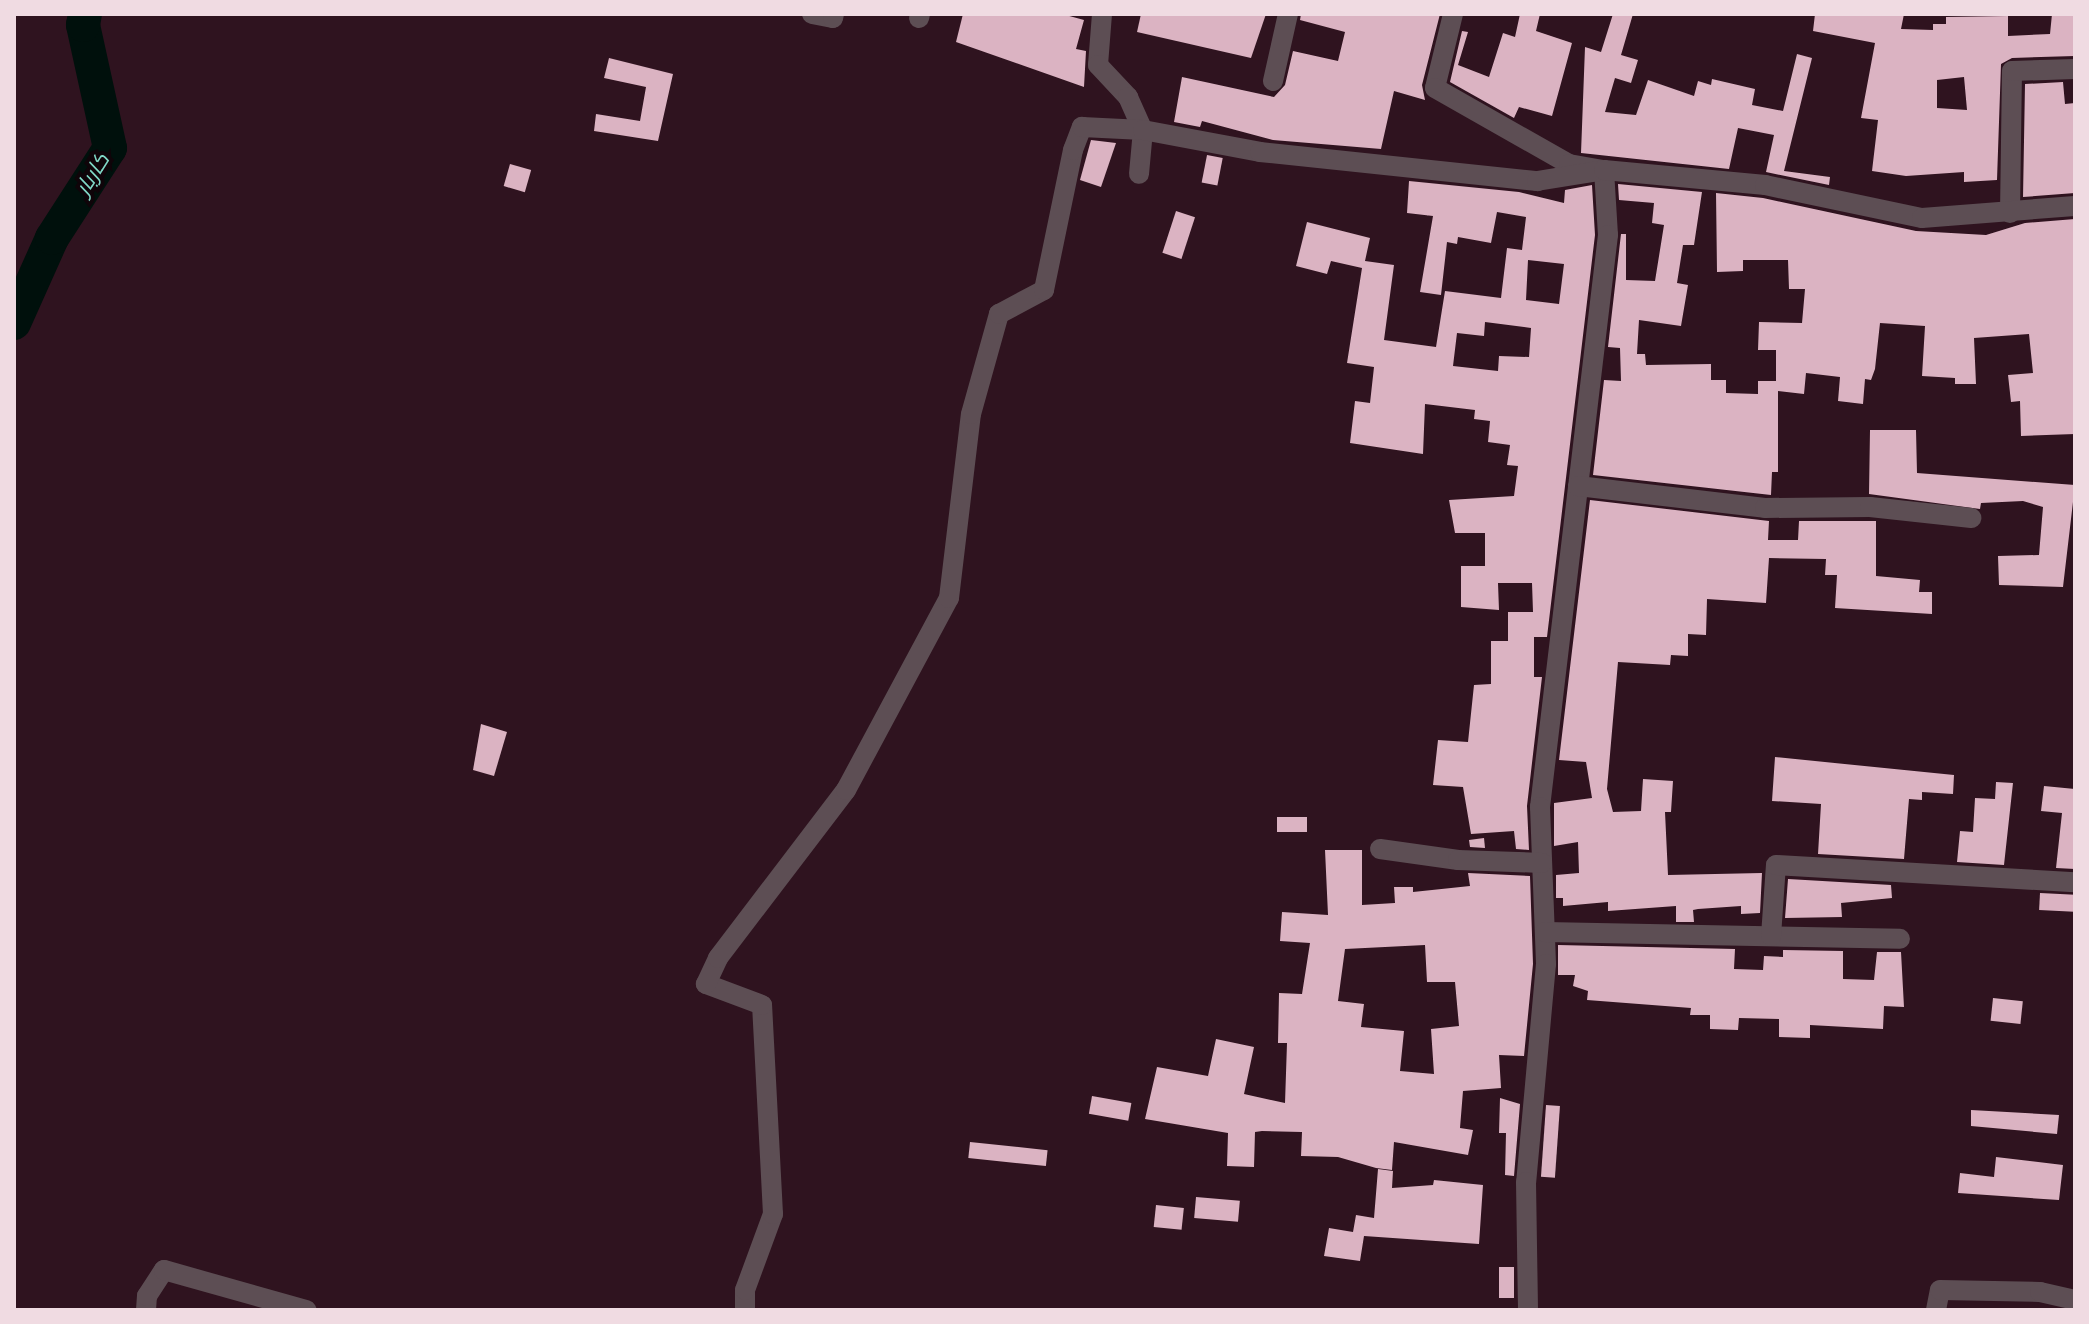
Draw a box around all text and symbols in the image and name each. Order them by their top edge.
water label: کاربار [69,148,115,200]

